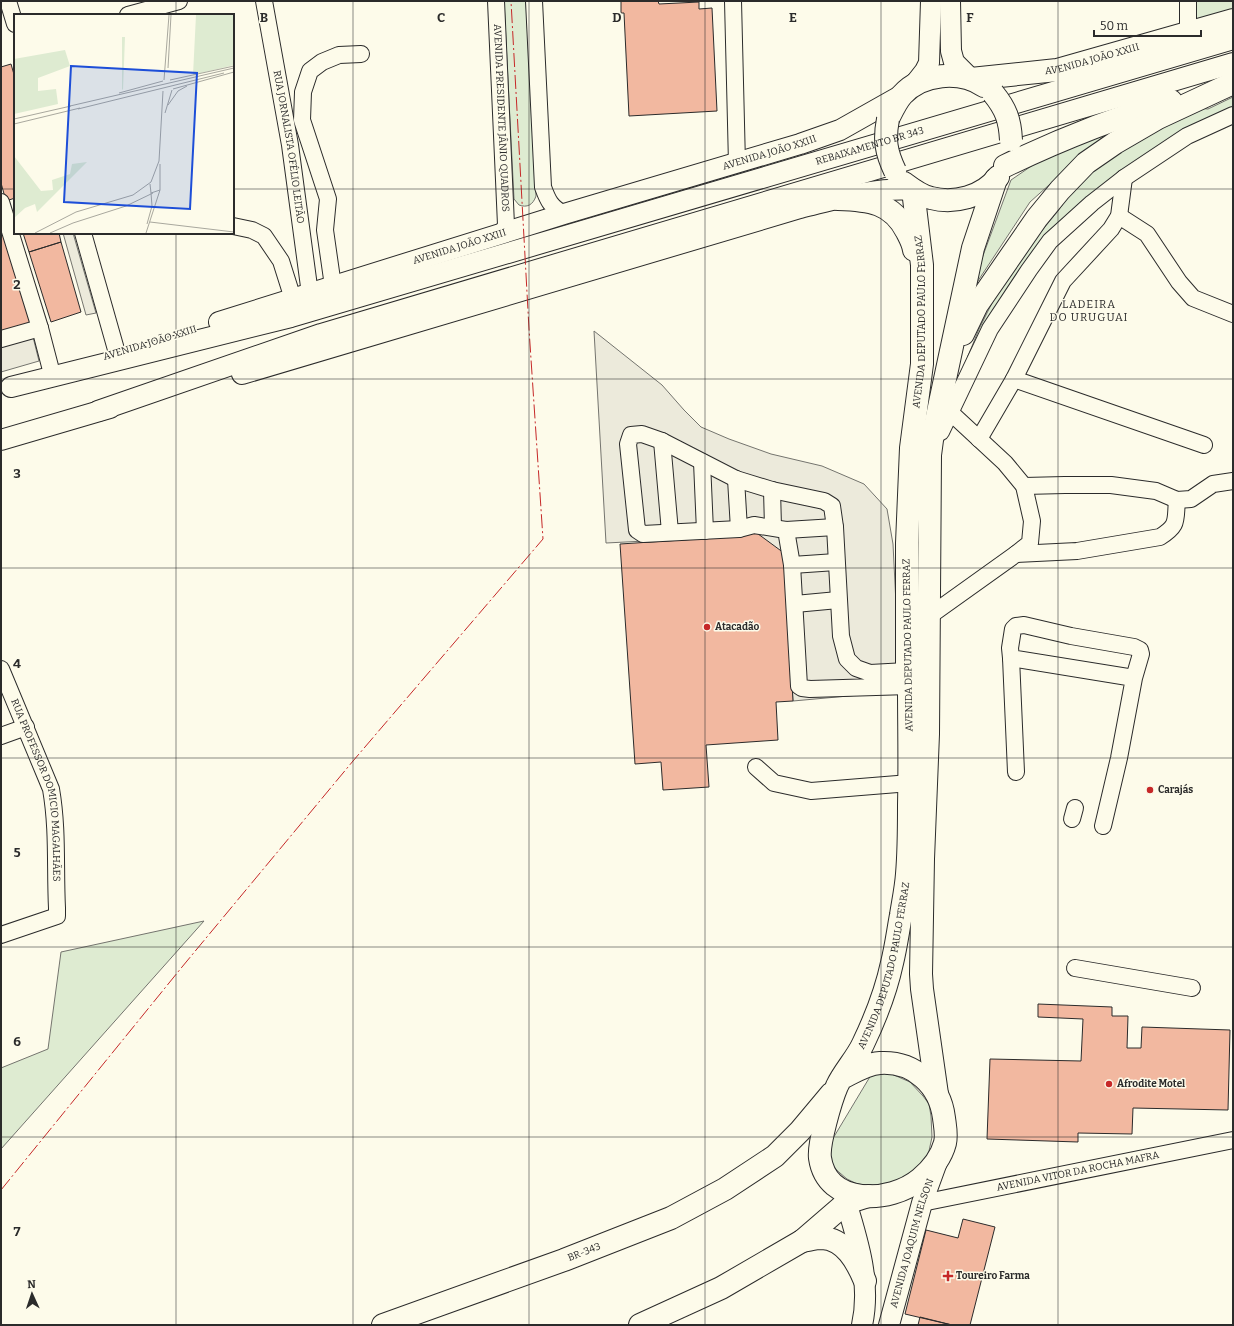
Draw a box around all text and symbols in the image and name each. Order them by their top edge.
text: B [260,10,268,25]
text: C [437,10,445,25]
text: D [612,10,622,25]
text: E [789,10,797,25]
text: F [966,10,974,25]
scale bar [1094,12,1201,38]
inset map [14,14,234,234]
text: 50 m [1100,19,1129,33]
street label: AVENIDA PRESIDENTE JÂNIO QUADROS [491,24,511,212]
street label: AVENIDA JOÃO XXIII [1044,41,1141,77]
street label: RUA JORNALISTA OFÉLIO LEITÃO [271,69,307,224]
street label: REBAIXAMENTO BR 343 [814,124,926,168]
street label: AVENIDA JOÃO XXIII [721,133,818,173]
street label: AVENIDA JOÃO XXIII [411,226,508,267]
street label: AVENIDA DEPUTADO PAULO FERRAZ [910,234,928,409]
text: 2 [13,277,21,292]
district label: LADEIRA DO URUGUAI [1050,298,1128,324]
street label: AVENIDA JOÃO XXIII [101,322,199,363]
text: 3 [13,466,21,481]
street label: AVENIDA DEPUTADO PAULO FERRAZ [900,558,916,732]
place label: Atacadão [715,621,760,633]
marker: Atacadão [702,622,712,632]
text: 4 [13,656,21,671]
street label: RUA PROFESSOR DOMICIO MAGALHÃES [8,697,63,882]
place label: Carajás [1158,783,1193,796]
marker: Carajás [1145,785,1155,795]
text: 5 [13,845,21,860]
street label: AVENIDA DEPUTADO PAULO FERRAZ [855,881,912,1051]
text: 6 [13,1034,21,1049]
place label: Afrodite Motel [1117,1078,1185,1090]
marker: Afrodite Motel [1104,1079,1114,1089]
street label: AVENIDA VITOR DA ROCHA MAFRA [995,1149,1161,1194]
street label: AVENIDA JOAQUIM NELSON [888,1177,936,1309]
text: 7 [14,1224,21,1239]
street label: BR-343 [566,1240,603,1264]
place label: Toureiro Farma [956,1270,1030,1282]
marker: Toureiro Farma [943,1271,953,1281]
north arrow [12,1274,52,1314]
text: N [27,1278,37,1291]

